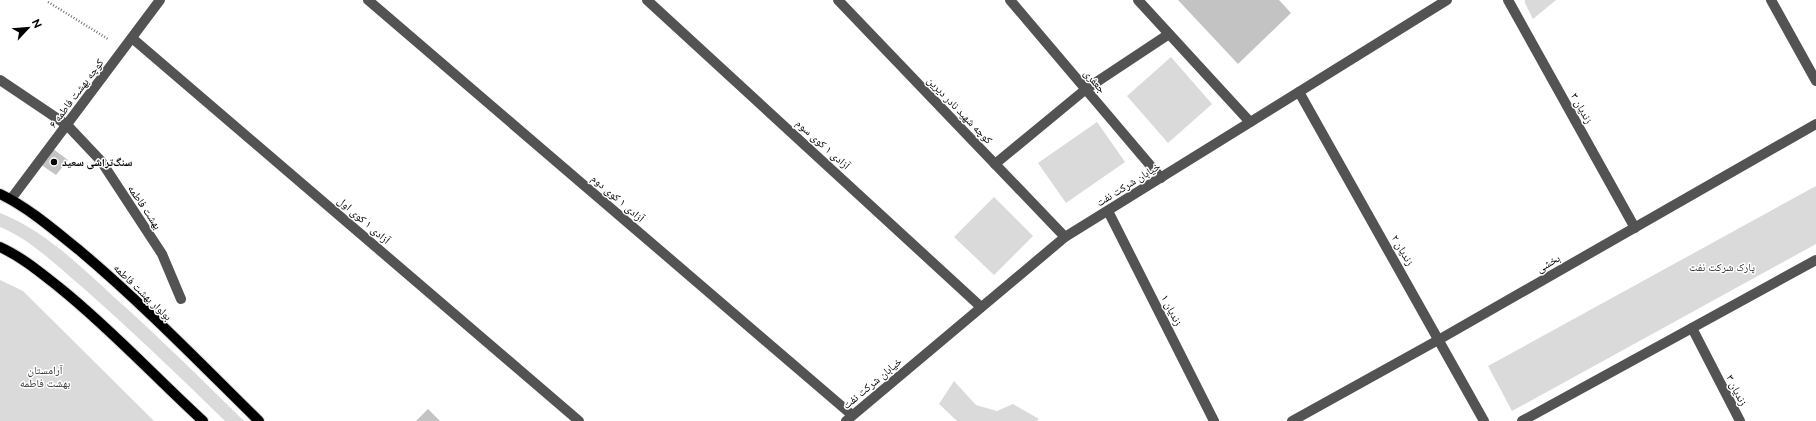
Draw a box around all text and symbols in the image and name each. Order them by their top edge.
north arrow [8,8,48,48]
text: N [29,17,44,30]
street label: کوچه بهشت فاطمه ۶ [46,56,107,130]
street label: جعفری [1081,67,1108,96]
street label: کوچه شهید نادر دیرین [924,74,995,147]
street label: زندیان ۳ [1568,91,1595,126]
street label: آزادی ۱ کوی سوم [793,117,853,172]
place label: سنگ‌تراشی سعید [62,156,133,170]
marker: سنگ‌تراشی سعید [49,157,59,167]
street label: خیابان شرکت نفت [1094,160,1163,209]
street label: آزادی ۱ کوی دوم [589,172,647,225]
street label: بهشت فاطمه [125,183,164,232]
street label: آزادی ۱ کوی اول [335,194,393,247]
street label: زندیان ۲ [1389,233,1417,268]
street label: بخشی [1534,252,1562,275]
street label: بولوار بهشت فاطمه [111,261,174,323]
park label: پارک شرکت نفت [1689,261,1755,274]
street label: زندیان ۱ [1158,292,1185,328]
street label: خیابان شرکت نفت [840,355,905,412]
park label: آرامستان بهشت فاطمه [20,364,70,390]
street label: زندیان ۳ [1723,372,1750,408]

